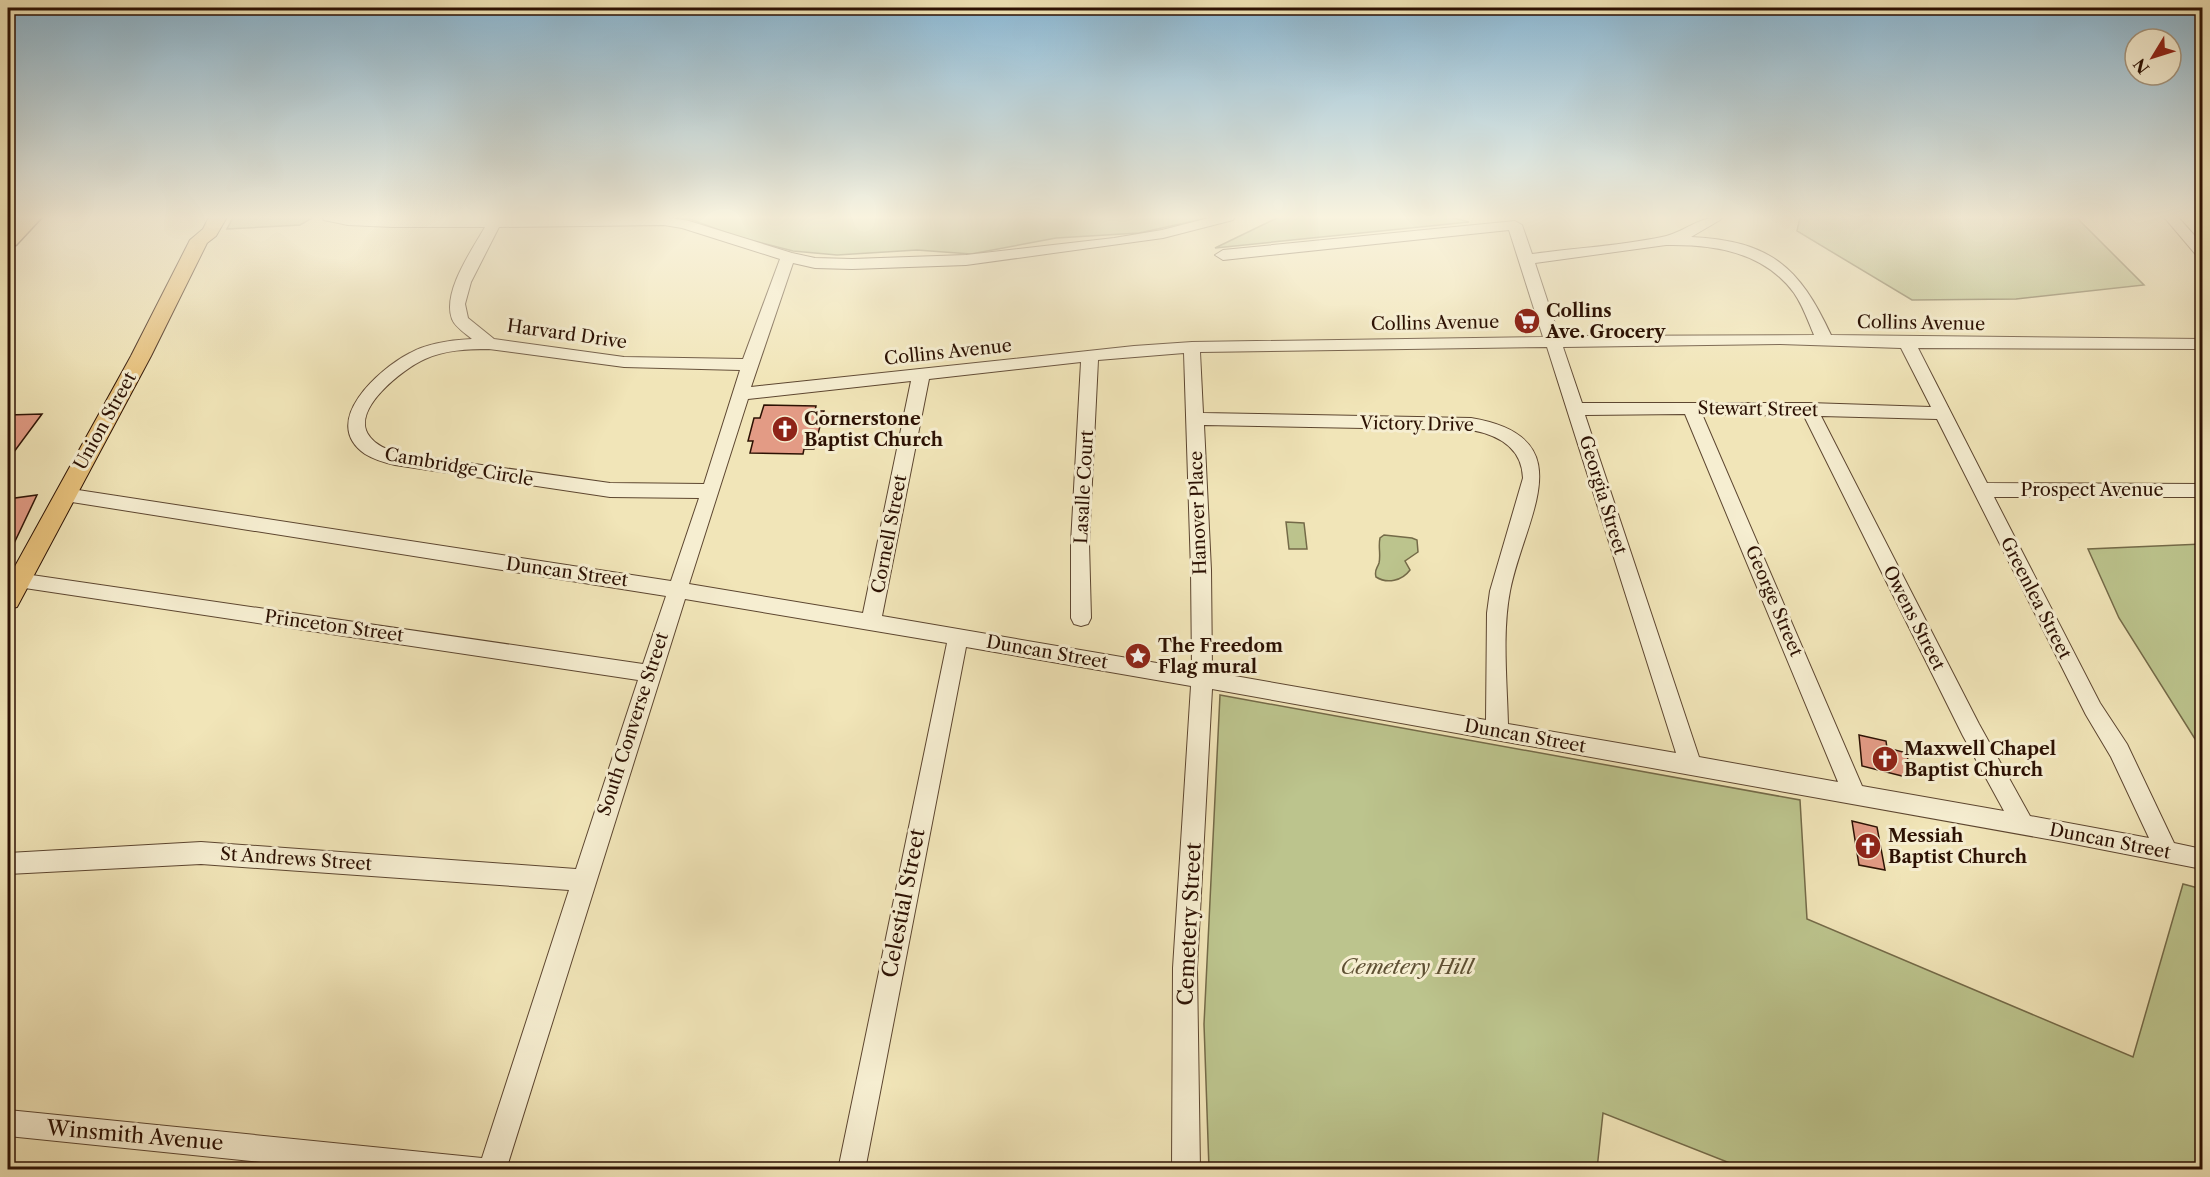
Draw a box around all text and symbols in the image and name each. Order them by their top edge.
north arrow [2123,27,2183,87]
text: N [2129,55,2153,78]
place label: Collins Ave. Grocery [1545,300,1666,343]
supermarket icon: Collins Ave. Grocery [1512,306,1542,336]
street label: Collins Avenue [1371,311,1499,335]
street label: Collins Avenue [1857,311,1985,335]
street label: Harvard Drive [506,315,628,353]
street label: Collins Avenue [883,334,1013,370]
street label: Union Street [69,368,141,474]
street label: Stewart Street [1698,397,1819,421]
place label: Cornerstone Baptist Church [804,408,944,451]
street label: Victory Drive [1359,412,1474,436]
church icon: Cornerstone Baptist Church [770,414,800,444]
street label: Lasalle Court [1070,429,1098,545]
street label: Georgia Street [1574,433,1632,558]
street label: Cambridge Circle [383,443,535,491]
street label: Hanover Place [1185,451,1211,575]
street label: Cornell Street [867,472,911,595]
street label: Prospect Avenue [2020,479,2164,501]
street label: Greenlea Street [1996,533,2076,663]
street label: George Street [1741,542,1808,660]
street label: Duncan Street [505,553,630,592]
street label: Owens Street [1878,562,1950,675]
street label: Princeton Street [263,605,406,647]
street label: South Converse Street [593,629,673,819]
street label: Duncan Street [985,630,1110,674]
place label: The Freedom Flag mural [1158,635,1283,678]
place icon: The Freedom Flag mural [1123,641,1153,671]
street label: Duncan Street [1463,714,1588,758]
place label: Maxwell Chapel Baptist Church [1904,738,2056,781]
church icon: Maxwell Chapel Baptist Church [1870,744,1900,774]
street label: Duncan Street [2048,818,2173,864]
place label: Messiah Baptist Church [1888,825,2028,868]
street label: Celestial Street [876,826,930,980]
church icon: Messiah Baptist Church [1853,831,1883,861]
street label: Cemetery Street [1172,841,1206,1006]
street label: St Andrews Street [219,843,373,875]
park label: Cemetery Hill [1340,954,1476,979]
street label: Winsmith Avenue [44,1115,225,1155]

